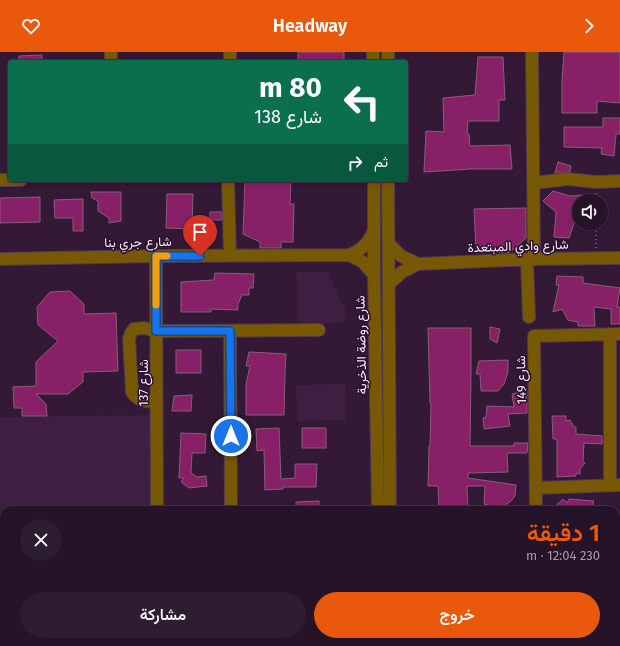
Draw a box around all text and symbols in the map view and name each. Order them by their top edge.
icon: heart [20,15,42,37]
text: Headway [273,15,347,37]
icon: forward [578,15,600,37]
text: 80 m [259,71,322,104]
icon: left [336,76,388,128]
text: شارع 138 [254,106,322,128]
icon: right [344,152,366,174]
text: ثم [374,153,388,171]
map controls [572,194,608,230]
button: sound [572,194,608,230]
pin [183,215,217,256]
icon: arrive [189,221,211,243]
street label: شارع جري بنا [104,234,172,253]
street label: شارع وادي المبتعدة [467,237,569,258]
street label: شارع روضة الذخرية [353,295,371,395]
street label: شارع 149 [513,355,531,404]
street label: شارع 137 [136,359,153,407]
position arrow [210,415,252,457]
button: close [20,519,62,561]
text: 1 دقيقة [527,519,600,547]
text: 230 m · 12:04 [526,548,600,563]
button: مشاركة [20,592,306,638]
button: خروج [314,592,600,638]

